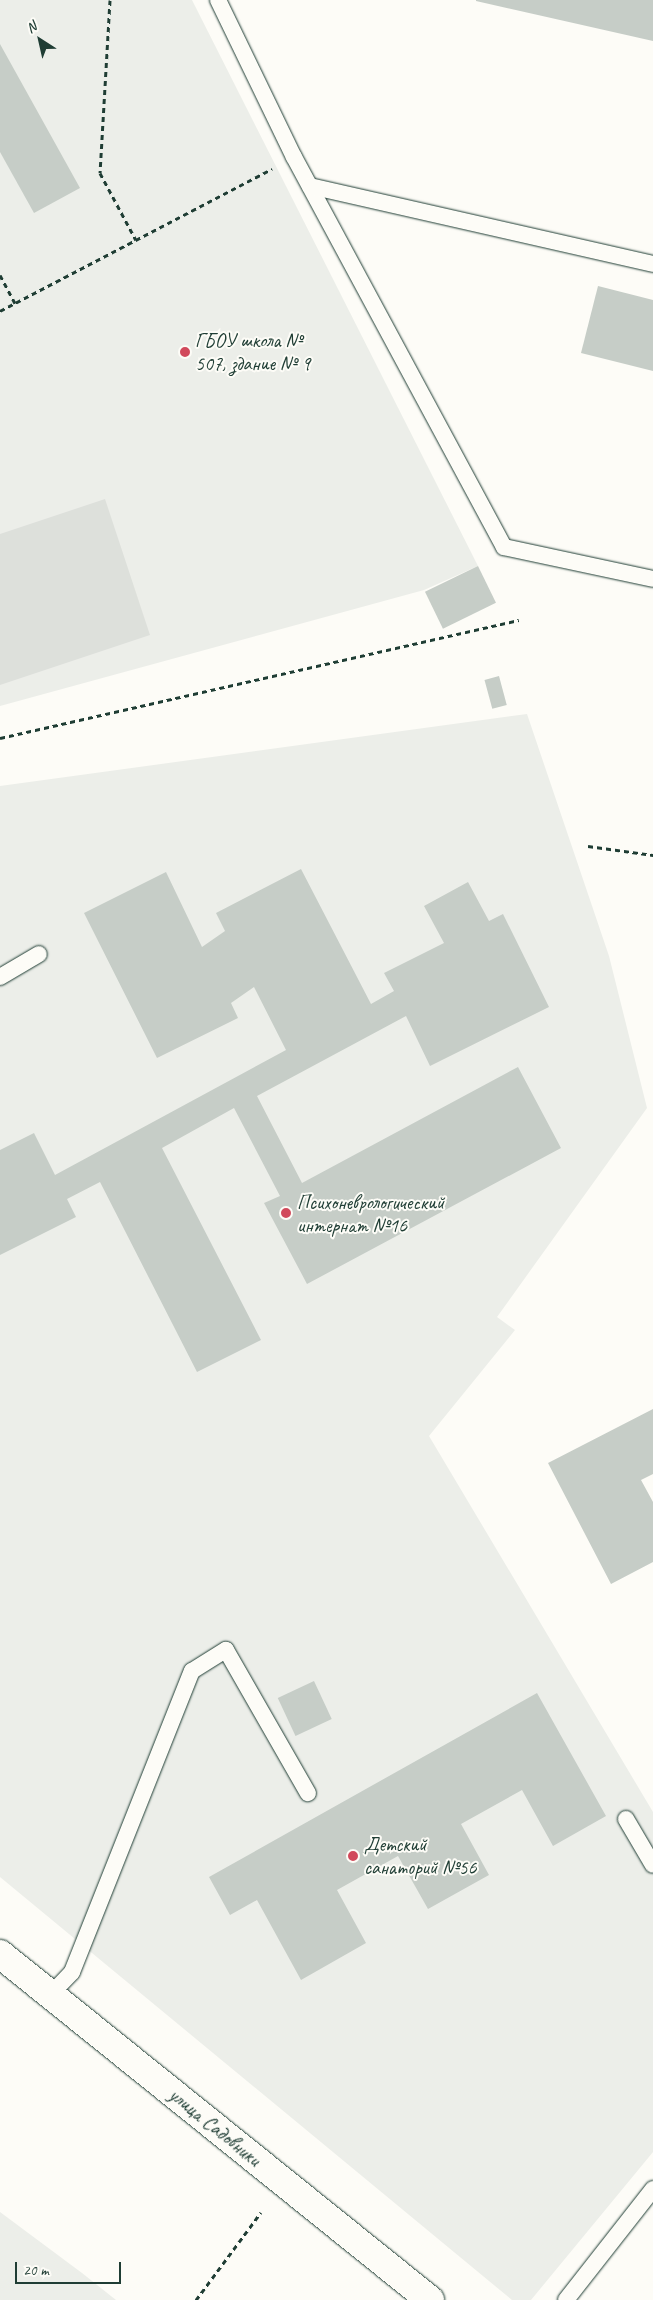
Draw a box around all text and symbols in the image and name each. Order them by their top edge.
north arrow [15,15,65,65]
text: N [23,18,40,37]
place label: ГБОУ школа № 507, здание № 9 [195,329,310,376]
marker: ГБОУ школа № 507, здание № 9 [179,346,191,358]
place label: Психоневрологический интернат №16 [297,1190,444,1237]
marker: Психоневрологический интернат №16 [279,1206,293,1220]
place label: Детский санаторий №56 [364,1832,477,1879]
marker: Детский санаторий №56 [346,1849,360,1863]
street label: улица Садовники [164,2083,266,2171]
scale bar [18,2252,124,2284]
text: 20 m [23,2261,49,2280]

